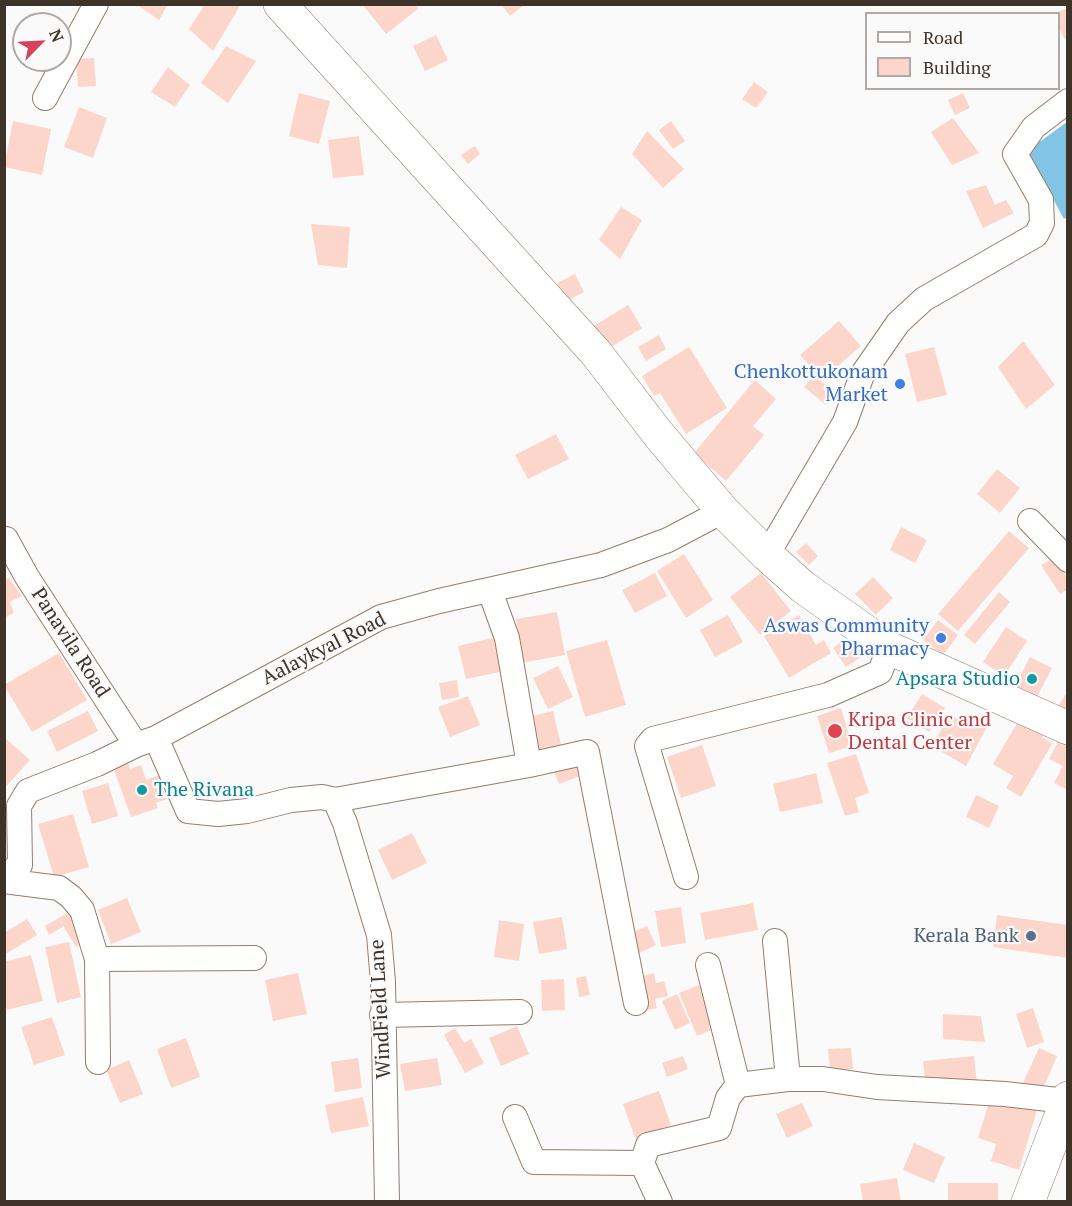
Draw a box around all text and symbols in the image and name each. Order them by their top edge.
north arrow [12,12,72,72]
legend [865,12,1060,90]
text: N [44,25,69,46]
text: Road [923,25,963,49]
text: Building [923,55,991,79]
place label: Chenkottukonam Market [734,360,888,407]
marker: Chenkottukonam Market [893,377,907,391]
street label: Panavila Road [26,584,114,702]
street label: Aalaykyal Road [258,607,390,691]
place label: Aswas Community Pharmacy [764,614,929,661]
marker: Aswas Community Pharmacy [934,631,948,645]
place label: Apsara Studio [896,667,1020,691]
marker: Apsara Studio [1025,672,1039,686]
place label: Kripa Clinic and Dental Center [848,708,991,755]
marker: Kripa Clinic and Dental Center [826,722,844,740]
place label: The Rivana [154,778,254,802]
marker: The Rivana [135,783,149,797]
place label: Kerala Bank [914,924,1019,948]
marker: Kerala Bank [1024,929,1038,943]
street label: WindField Lane [365,939,397,1079]

